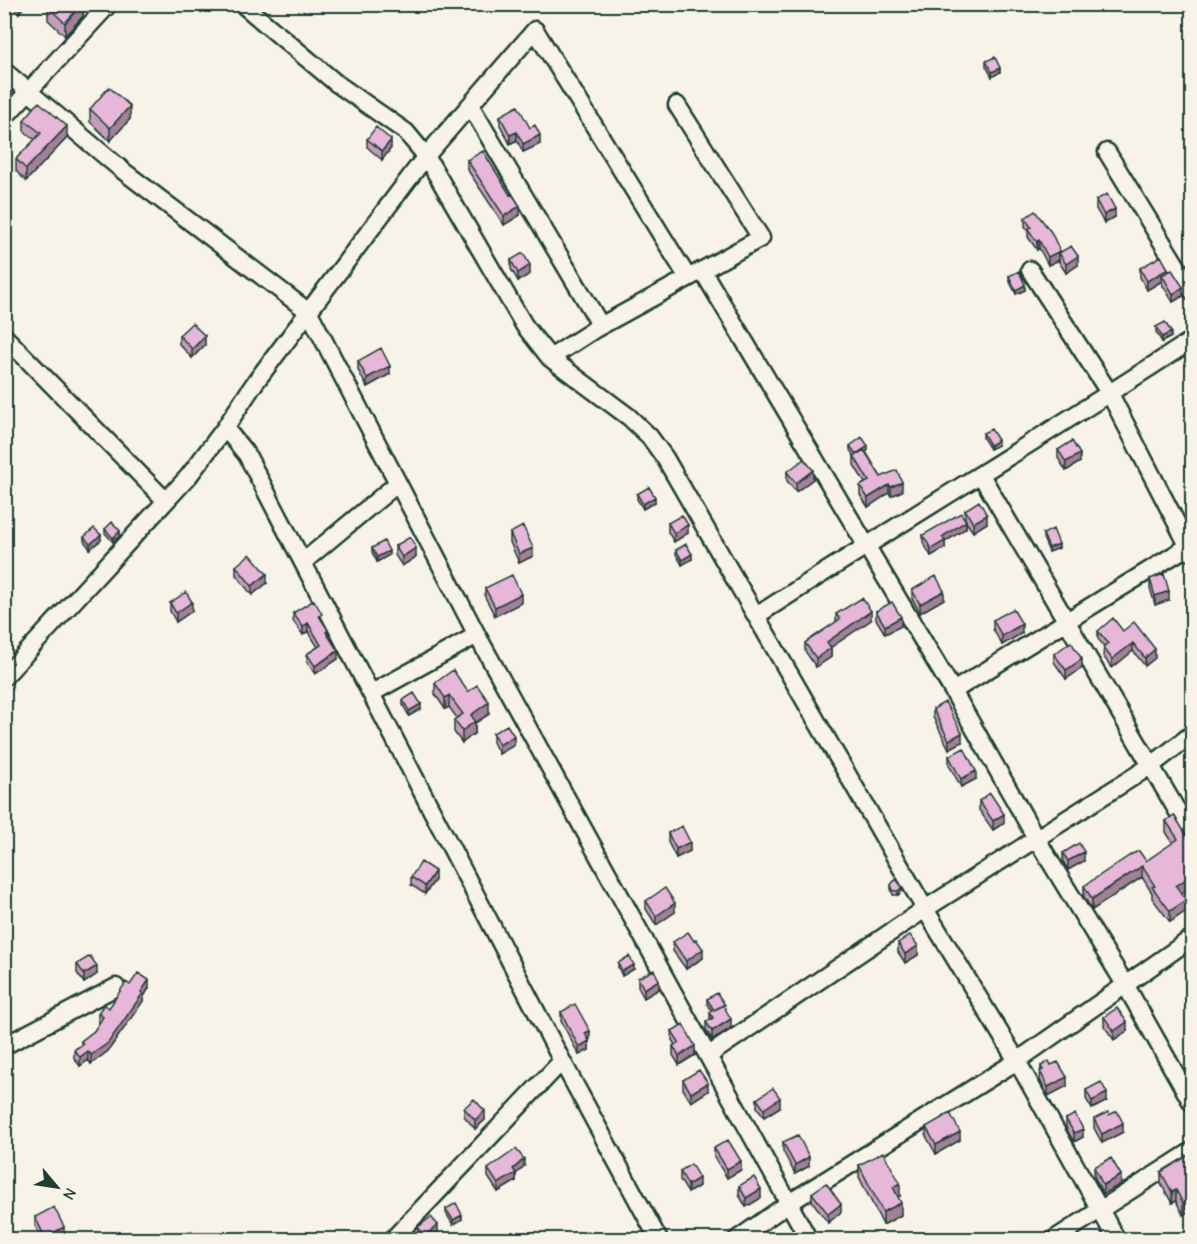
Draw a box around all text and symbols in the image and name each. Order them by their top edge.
north arrow [27,1157,87,1217]
text: N [59,1185,80,1203]

